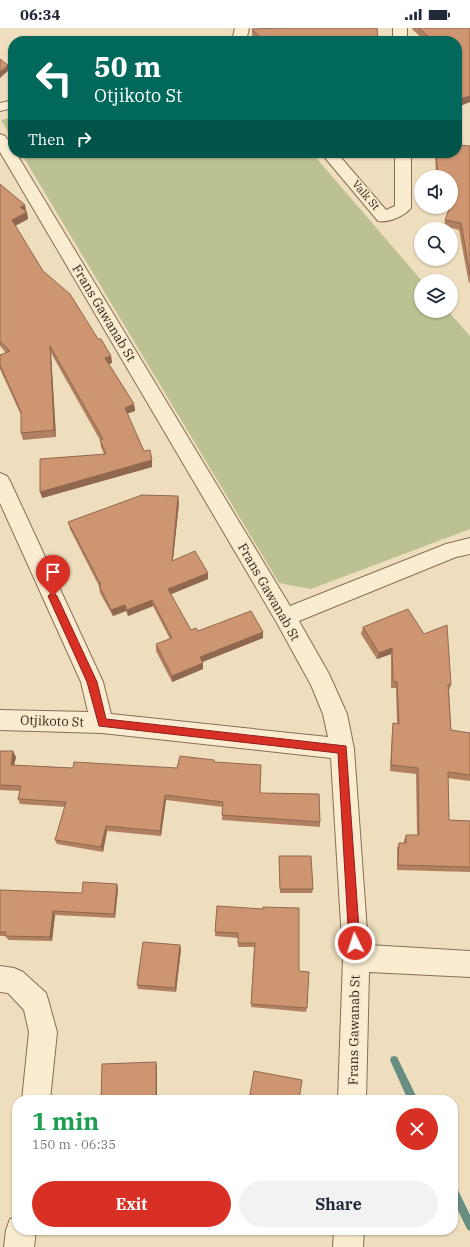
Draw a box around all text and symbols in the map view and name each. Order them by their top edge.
text: 06:34 [20,5,61,24]
text: 50 m [94,48,161,85]
icon: left [28,52,80,104]
text: Otjikoto St [94,84,182,107]
icon: right [73,128,95,150]
text: Then [28,130,65,149]
map controls [414,170,458,318]
button: sound [414,170,458,214]
street label: Valk St [349,177,383,213]
button: search [414,222,458,266]
street label: Frans Gawanab St [68,261,140,365]
button: layers [414,274,458,318]
street label: Frans Gawanab St [234,540,304,644]
pin [36,555,70,596]
icon: arrive [42,561,64,583]
street label: Otjikoto St [20,711,85,731]
position arrow [334,922,376,964]
street label: Frans Gawanab St [345,974,363,1085]
text: 1 min [32,1105,99,1137]
button: close [396,1108,438,1150]
text: 150 m · 06:35 [32,1136,116,1153]
button: Exit [32,1181,231,1227]
button: Share [239,1181,438,1227]

